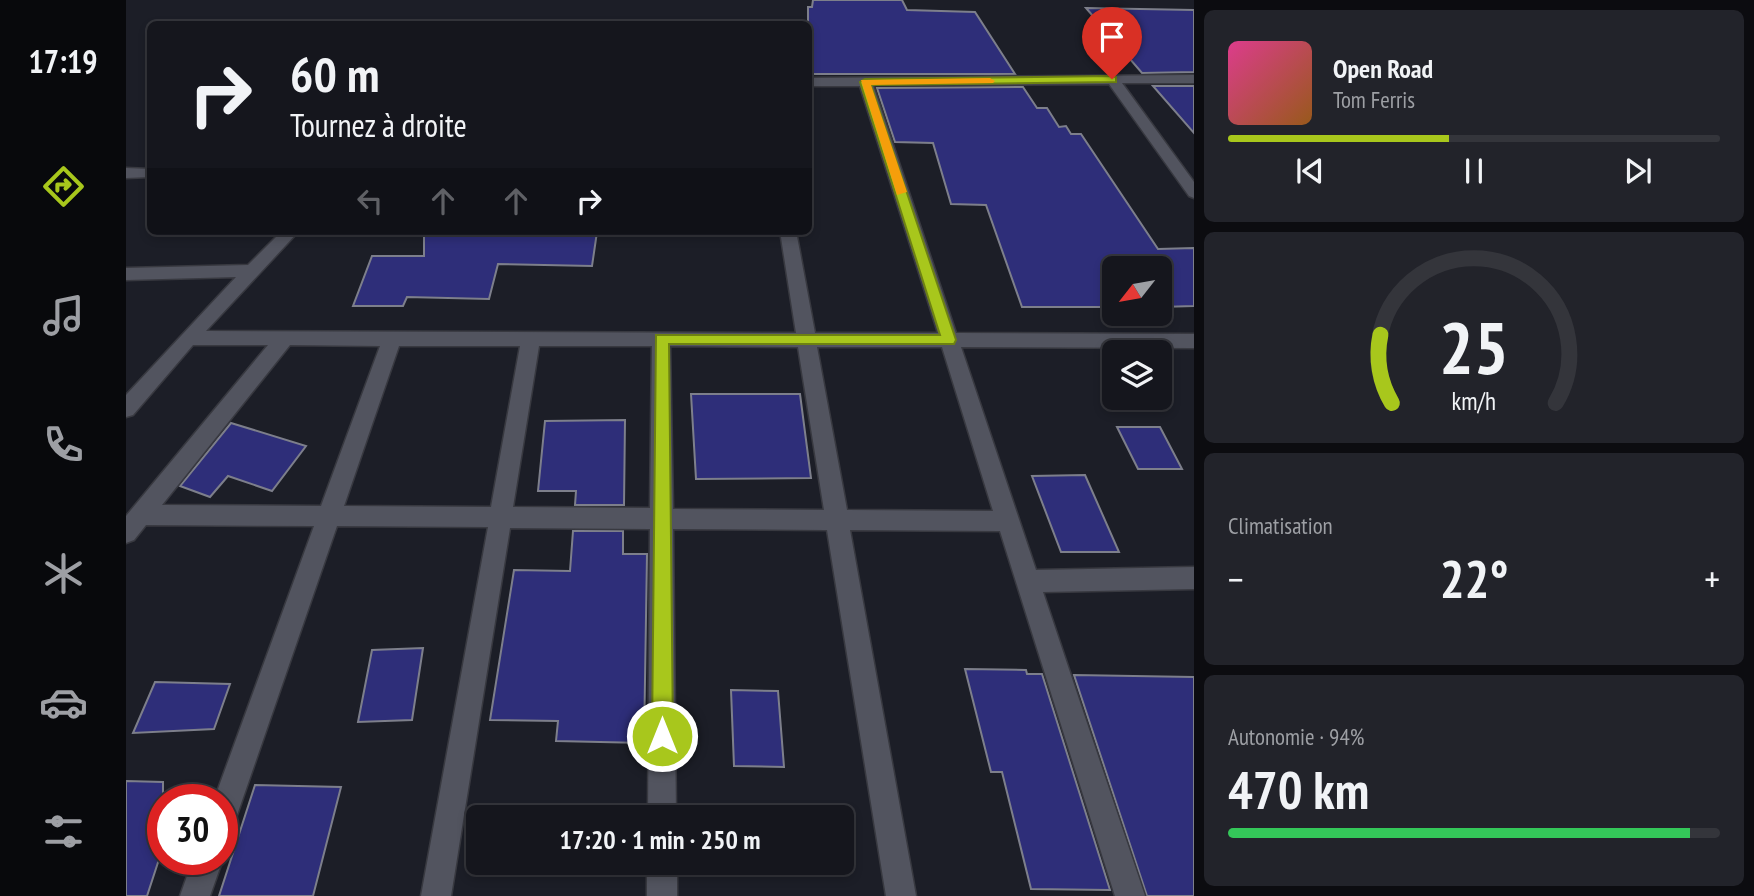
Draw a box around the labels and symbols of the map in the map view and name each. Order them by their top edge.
pin [1082,7,1142,79]
north arrow [1102,256,1172,326]
position arrow [625,699,699,773]
speed limit sign: 30 [147,784,238,875]

